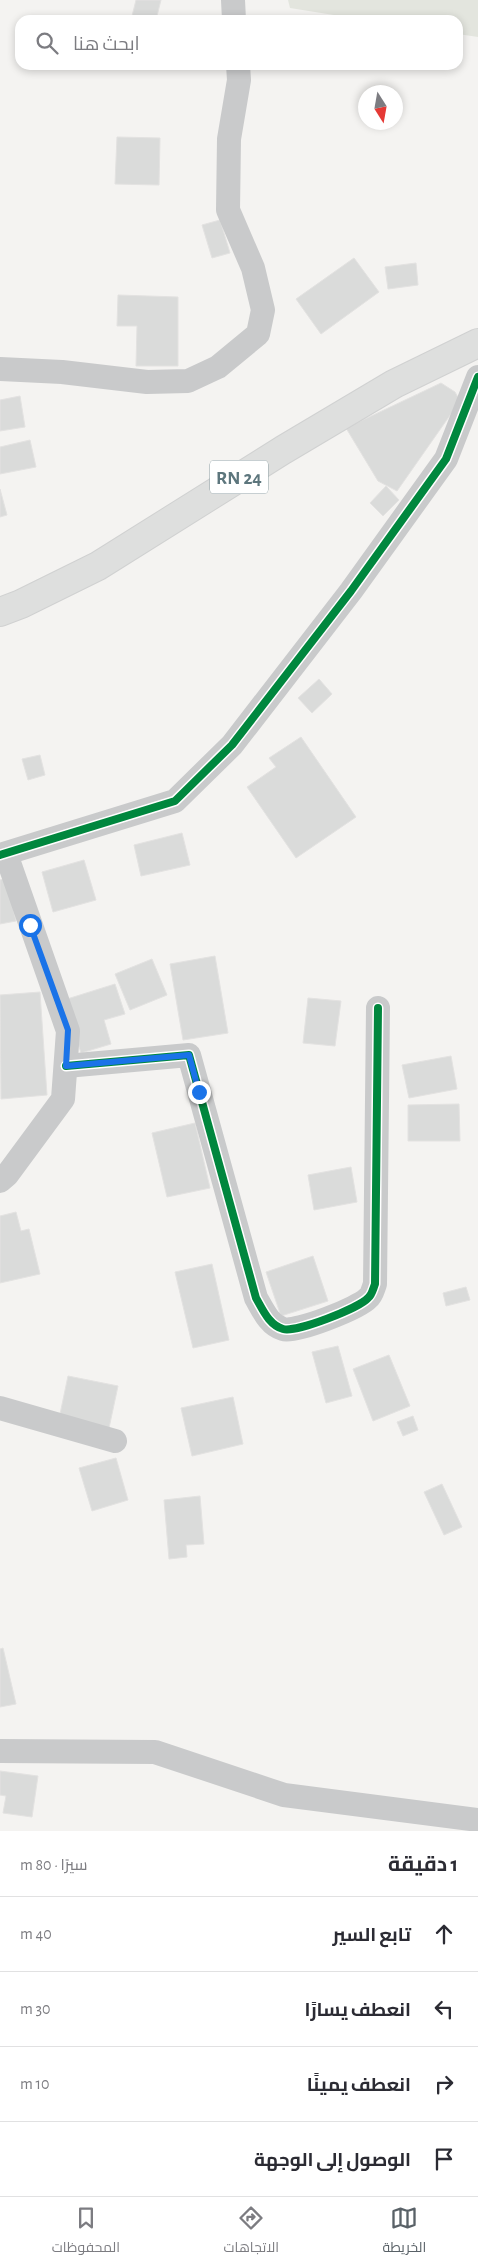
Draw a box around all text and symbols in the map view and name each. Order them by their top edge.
search box [15,15,463,70]
icon: search [33,29,61,57]
text: ابحث هنا [73,35,140,54]
north arrow [358,85,403,130]
road number: RN 24 [210,461,268,494]
route start [19,914,42,937]
route end [188,1081,211,1104]
text: 1 دقيقة [388,1854,458,1875]
text: سيرًا · 80 m [20,1857,87,1873]
icon: ahead [430,1920,458,1948]
text: 40 m [20,1926,52,1942]
text: تابع السير [333,1926,411,1945]
icon: left [430,1995,458,2023]
text: 30 m [20,2001,51,2017]
text: انعطف يسارًا [305,2001,411,2020]
icon: right [430,2070,458,2098]
text: 10 m [20,2076,49,2092]
text: انعطف يمينًا [307,2076,411,2095]
icon: arrive [430,2145,458,2173]
text: الوصول إلى الوجهة [254,2151,411,2170]
tab: المحفوظات [52,2204,120,2260]
tab: الاتجاهات [224,2204,279,2260]
tab: الخريطة [383,2204,426,2260]

